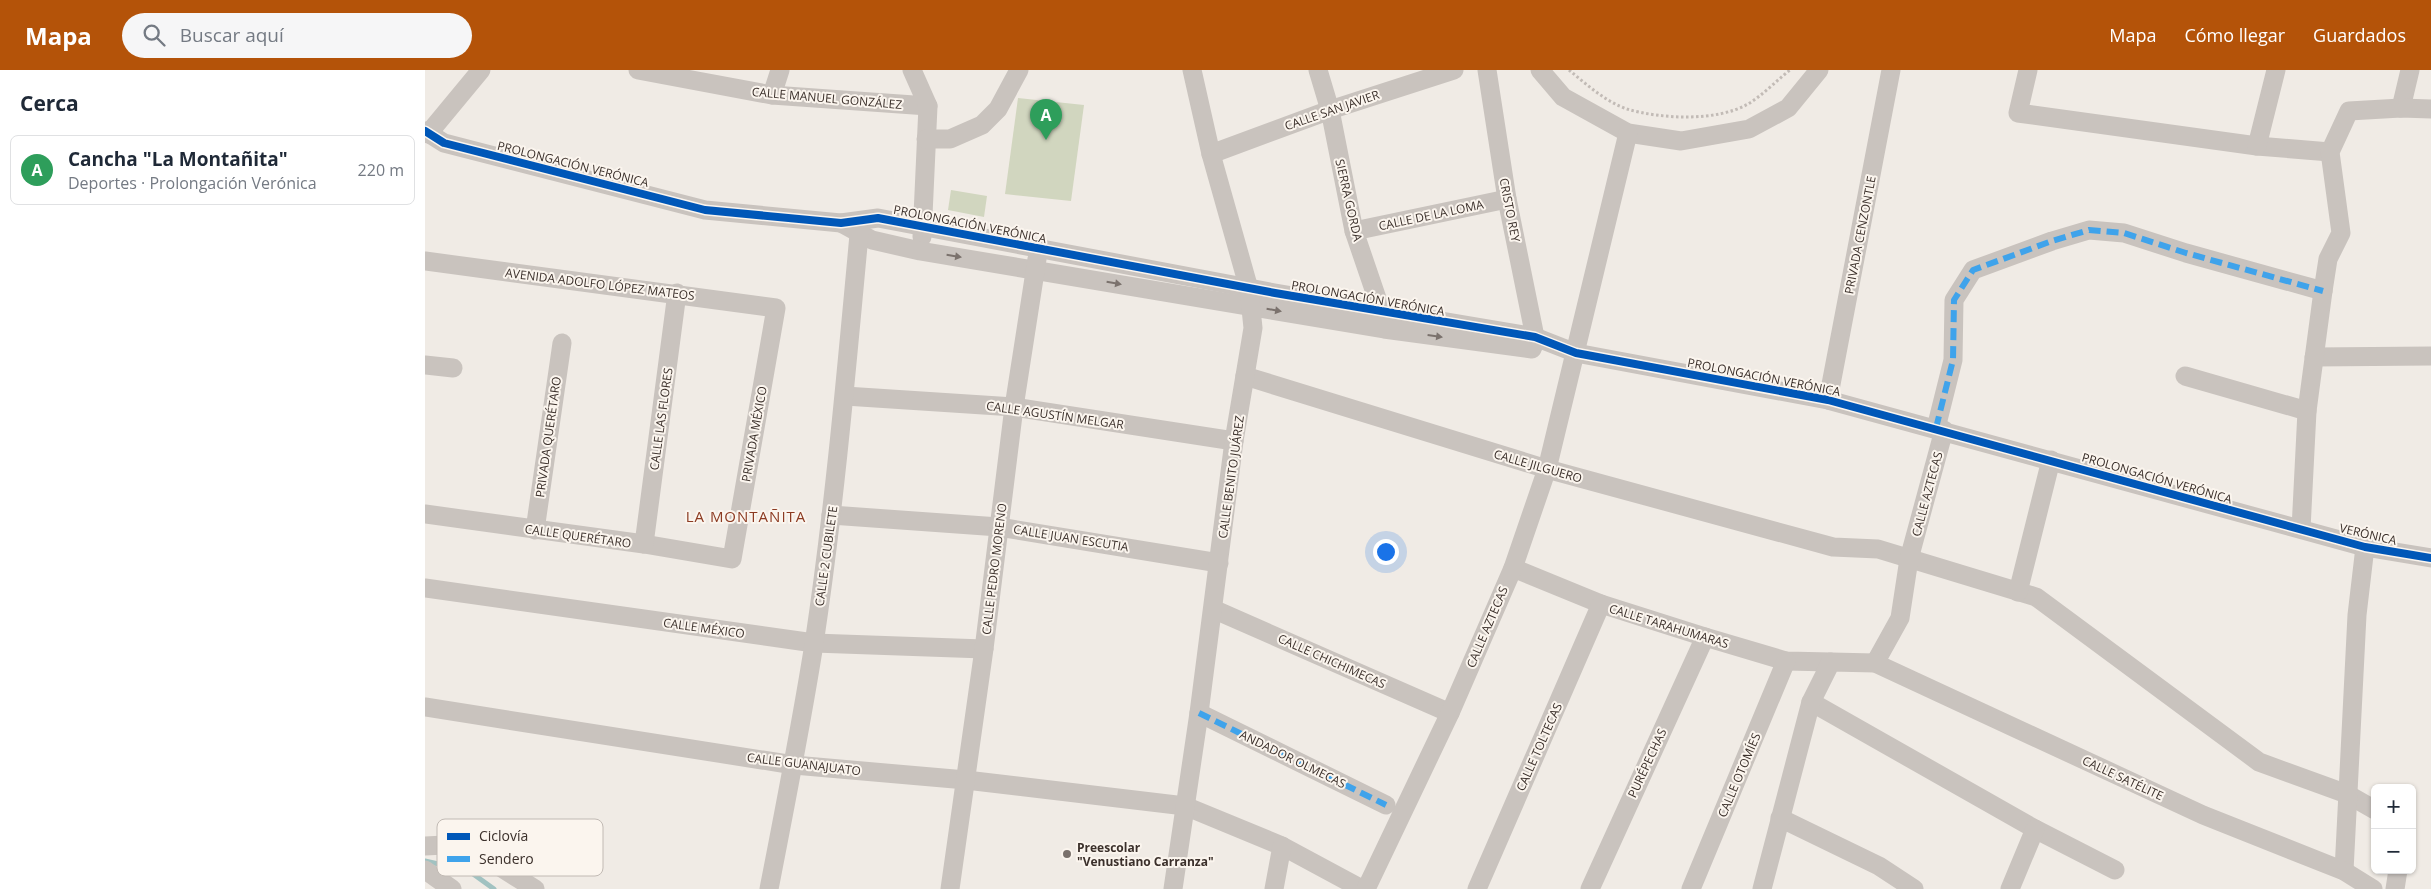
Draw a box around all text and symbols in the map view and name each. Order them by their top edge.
search box [122,13,472,58]
text: Mapa [25,19,92,52]
icon: search [140,21,168,49]
text: Buscar aquí [180,22,284,48]
text: Mapa [2109,23,2156,47]
text: Cómo llegar [2184,23,2285,47]
text: Guardados [2313,23,2406,47]
street label: CALLE MANUEL GONZÁLEZ [751,83,903,113]
street label: CALLE SAN JAVIER [1282,86,1382,134]
text: Cerca [20,89,79,117]
pin: A [1030,99,1062,140]
street label: PROLONGACIÓN VERÓNICA [496,137,651,191]
text: Cancha "La Montañita" [68,146,288,172]
street label: SIERRA GORDA [1331,157,1367,243]
text: A [31,159,43,181]
text: 220 m [358,159,404,181]
text: Deportes · Prolongación Verónica [68,172,317,194]
street label: PRIVADA CENZONTLE [1840,174,1880,296]
street label: CRISTO REY [1495,177,1525,244]
street label: CALLE DE LA LOMA [1377,195,1485,234]
street label: PROLONGACIÓN VERÓNICA [892,201,1048,247]
one-way arrow [946,253,962,261]
street label: AVENIDA ADOLFO LÓPEZ MATEOS [504,264,696,304]
street label: PROLONGACIÓN VERÓNICA [1290,276,1446,320]
one-way arrow [1106,279,1122,287]
one-way arrow [1267,306,1282,314]
one-way arrow [1427,332,1443,340]
street label: PROLONGACIÓN VERÓNICA [1686,354,1842,400]
street label: CALLE LAS FLORES [645,367,677,471]
street label: PRIVADA QUERÉTARO [531,375,565,499]
street label: PRIVADA MÉXICO [737,385,771,483]
street label: CALLE AGUSTÍN MELGAR [985,397,1125,433]
street label: CALLE BENITO JUÁREZ [1214,414,1248,539]
street label: CALLE JILGUERO [1492,445,1584,487]
street label: PROLONGACIÓN VERÓNICA [2080,448,2234,508]
street label: CALLE AZTECAS [1908,450,1946,538]
street label: CALLE PEDRO MORENO [977,502,1011,636]
street label: CALLE 2 CUBILETE [811,505,841,607]
district label: LA MONTAÑITA [686,506,806,526]
street label: VERÓNICA [2338,519,2399,549]
street label: CALLE QUERÉTARO [524,520,632,552]
street label: CALLE JUAN ESCUTIA [1012,521,1130,556]
your location [1373,539,1399,565]
street label: CALLE AZTECAS [1462,584,1512,670]
street label: CALLE TARAHUMARAS [1607,600,1731,652]
street label: CALLE MÉXICO [662,614,746,642]
street label: CALLE CHICHIMECAS [1275,630,1389,692]
street label: CALLE TOLTECAS [1512,700,1566,794]
street label: ANDADOR OLMECAS [1237,726,1349,792]
street label: PURÉPECHAS [1624,726,1670,800]
street label: CALLE OTOMÍES [1714,730,1764,820]
street label: CALLE GUANAJUATO [746,749,862,779]
street label: CALLE SATÉLITE [2080,752,2166,804]
map controls [2371,784,2416,874]
button: + [2371,784,2416,829]
legend [437,819,603,876]
text: Ciclovía [479,826,528,845]
button: − [2371,829,2416,874]
place label: Preescolar "Venustiano Carranza" [1077,839,1214,870]
marker: Preescolar "Venustiano Carranza" [1061,848,1073,860]
text: Sendero [479,849,534,868]

